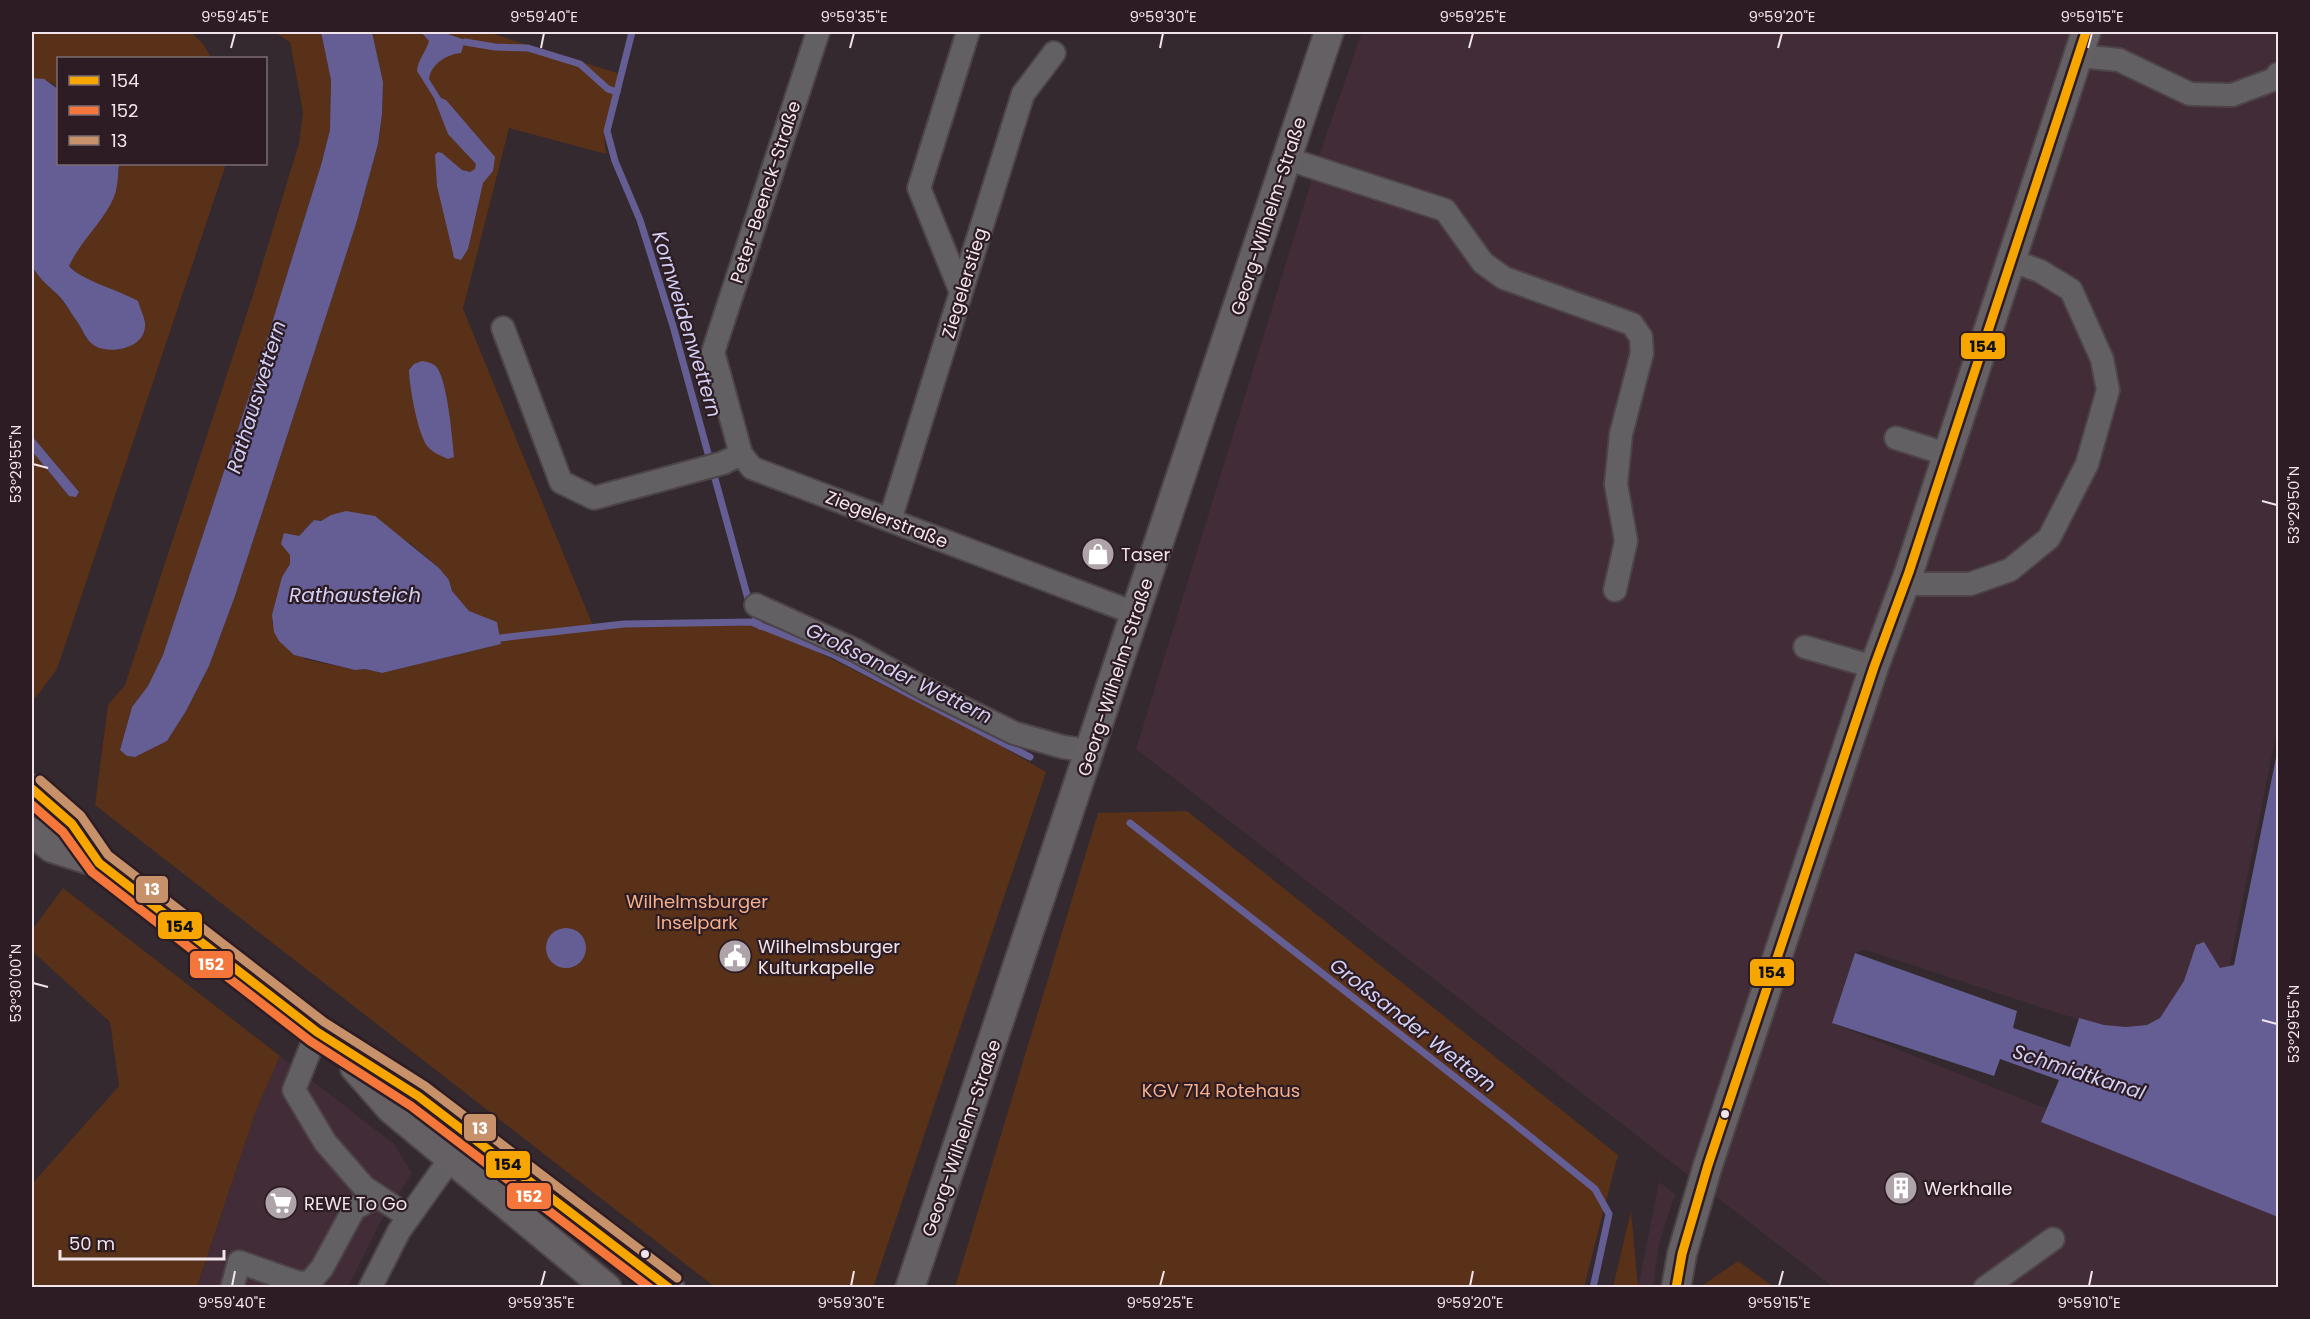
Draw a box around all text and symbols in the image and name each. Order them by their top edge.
text: 9°59'45"E [201,6,269,27]
text: 9°59'40"E [510,6,578,27]
text: 9°59'35"E [820,6,888,27]
text: 9°59'30"E [1129,6,1197,27]
text: 9°59'25"E [1440,6,1506,27]
text: 9°59'20"E [1749,6,1815,27]
text: 9°59'15"E [2060,6,2124,27]
legend [57,57,267,165]
text: 154 [111,68,139,93]
text: 152 [111,98,138,123]
street label: Peter-Beenck-Straße [724,98,806,286]
street label: Georg-Wilhelm-Straße [1224,114,1312,318]
text: 13 [111,128,127,153]
street label: Ziegelerstieg [935,225,993,341]
water label: Kornweidenwettern [645,227,729,421]
water label: Rathauswettern [219,317,293,477]
line badge: 154 [1960,332,2006,360]
text: 154 [1969,335,1997,358]
text: 53°29'55"N [5,425,26,503]
text: 53°29'50"N [2283,466,2304,544]
street label: Ziegelerstraße [822,484,952,554]
shop icon: Taser [1080,536,1116,572]
place label: Taser [1121,542,1170,567]
street label: Georg-Wilhelm-Straße [1071,575,1159,779]
water label: Rathausteich [289,581,421,609]
water label: Großsander Wettern [801,616,997,730]
line badge: 13 [135,875,169,904]
text: 13 [144,878,160,901]
park label: Wilhelmsburger Inselpark [626,889,768,935]
line badge: 154 [157,911,203,940]
text: 154 [166,915,194,938]
place label: Wilhelmsburger Kulturkapelle [758,934,900,980]
public building icon: Wilhelmsburger Kulturkapelle [717,938,753,974]
text: 53°30'00"N [5,944,26,1022]
line badge: 152 [189,950,234,979]
water label: Großsander Wettern [1324,951,1502,1099]
text: 152 [198,953,224,976]
line badge: 154 [1749,958,1795,987]
text: 154 [1758,961,1786,984]
text: 53°29'55"N [2283,985,2304,1063]
street label: Georg-Wilhelm-Straße [915,1036,1007,1240]
water label: Schmidtkanal [2009,1037,2149,1107]
park label: KGV 714 Rotehaus [1142,1078,1300,1103]
unlabelled marker [1719,1108,1731,1120]
line badge: 13 [463,1113,497,1142]
text: 13 [472,1117,488,1140]
line badge: 154 [485,1150,531,1179]
text: 154 [494,1153,522,1176]
building icon: Werkhalle [1883,1170,1919,1206]
place label: Werkhalle [1924,1176,2012,1201]
line badge: 152 [506,1182,552,1210]
supermarket icon: REWE To Go [263,1185,299,1221]
text: 152 [516,1185,542,1208]
place label: REWE To Go [304,1191,407,1216]
scale bar [60,1223,224,1261]
text: 50 m [69,1231,115,1256]
unlabelled marker [639,1248,651,1260]
text: 9°59'40"E [198,1292,266,1313]
text: 9°59'35"E [507,1292,575,1313]
text: 9°59'30"E [817,1292,885,1313]
text: 9°59'25"E [1127,1292,1193,1313]
text: 9°59'20"E [1437,1292,1503,1313]
text: 9°59'15"E [1747,1292,1811,1313]
text: 9°59'10"E [2057,1292,2121,1313]

